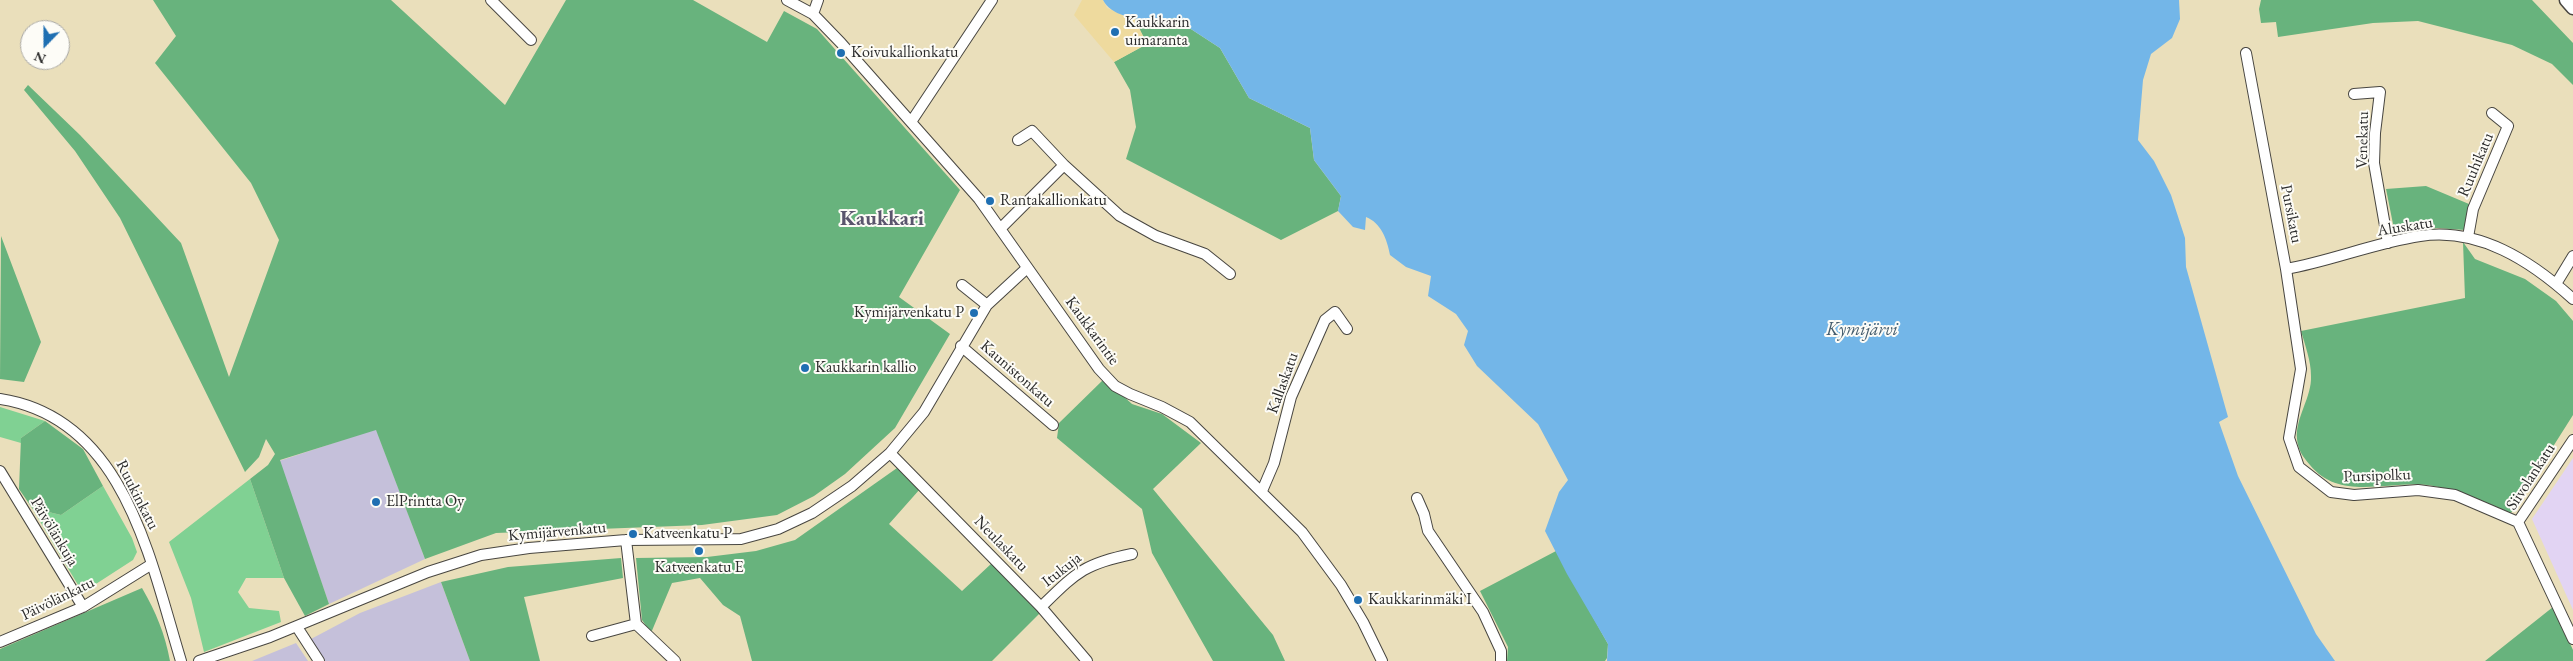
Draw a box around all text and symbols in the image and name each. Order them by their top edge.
place label: Kaukkarin uimaranta [1125,13,1190,51]
north arrow [20,20,70,70]
marker: Kaukkarin uimaranta [1109,26,1121,38]
place label: Koivukallionkatu [851,43,958,63]
marker: Koivukallionkatu [835,47,847,59]
text: N [31,48,48,68]
street label: Venekatu [2353,111,2373,169]
street label: Ruuhikatu [2454,130,2498,200]
street label: Pursikatu [2276,183,2306,245]
place label: Rantakallionkatu [1000,191,1107,211]
marker: Rantakallionkatu [984,195,996,207]
district label: Kaukkari [840,206,924,232]
street label: Aluskatu [2376,213,2434,241]
street label: Kaukkarintie [1061,293,1123,369]
place label: Kymijärvenkatu P [854,303,964,323]
marker: Kymijärvenkatu P [968,307,980,319]
water label: Kymijärvi [1826,319,1898,341]
street label: Kaunistonkatu [976,337,1058,411]
street label: Kallaskatu [1263,350,1303,416]
place label: Kaukkarin kallio [815,358,916,378]
marker: Kaukkarin kallio [799,362,811,374]
street label: Siivolankatu [2502,440,2560,514]
street label: Ruukinkatu [111,457,163,533]
street label: Pursipolku [2343,465,2411,487]
place label: ElPrintta Oy [386,492,464,512]
street label: Päivölänkuja [26,494,82,570]
marker: ElPrintta Oy [370,496,382,508]
street label: Neulaskatu [970,512,1032,576]
street label: Kymijärvenkatu [507,518,607,546]
place label: Katveenkatu P [643,524,732,544]
marker: Katveenkatu P [627,528,639,540]
marker: Katveenkatu E [693,545,705,557]
street label: Itukuja [1038,549,1086,591]
place label: Katveenkatu E [654,558,744,578]
street label: Päivölänkatu [18,573,98,625]
place label: Kaukkarinmäki I [1368,590,1472,610]
marker: Kaukkarinmäki I [1352,594,1364,606]

